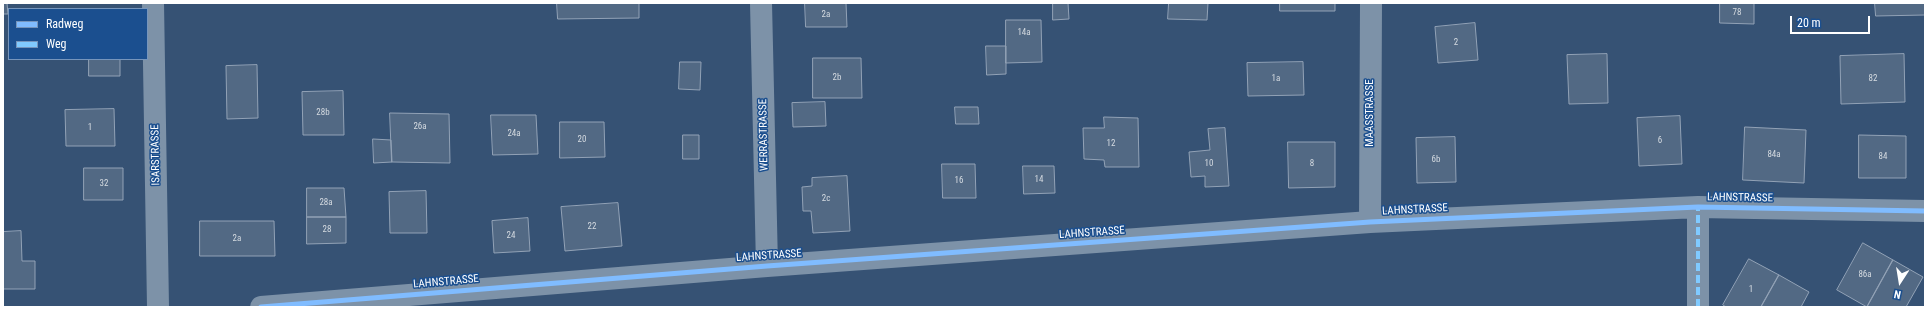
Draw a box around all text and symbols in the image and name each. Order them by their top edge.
legend [8,8,148,60]
house number: 78 [1733,8,1741,18]
scale bar [1792,8,1872,34]
house number: 2a [822,10,830,20]
text: 20 m [1797,16,1821,30]
text: Radweg [46,17,83,31]
house number: 14a [1017,28,1031,38]
text: Weg [46,37,67,51]
house number: 2 [1454,38,1458,48]
house number: 2b [833,73,841,83]
house number: 1a [1272,74,1280,84]
house number: 82 [1869,74,1877,84]
street label: MAASSTRASSE [1363,79,1377,147]
street label: WERRASTRASSE [757,99,771,171]
house number: 28b [316,108,330,118]
house number: 26a [413,122,427,132]
house number: 1 [88,123,92,133]
street label: ISARSTRASSE [149,124,163,186]
house number: 24a [507,129,521,139]
house number: 20 [578,135,586,145]
house number: 6 [1658,136,1662,146]
house number: 12 [1107,139,1115,149]
house number: 84a [1767,150,1781,160]
house number: 84 [1879,152,1887,162]
house number: 6b [1432,155,1440,165]
house number: 10 [1205,159,1213,169]
house number: 8 [1310,159,1314,169]
house number: 14 [1035,175,1043,185]
house number: 16 [955,176,963,186]
house number: 32 [100,179,108,189]
street label: LAHNSTRASSE [1707,191,1773,205]
house number: 2c [822,194,830,204]
house number: 28a [319,198,333,208]
street label: LAHNSTRASSE [1382,202,1448,218]
house number: 22 [588,222,596,232]
street label: LAHNSTRASSE [1059,224,1125,242]
house number: 28 [323,225,331,235]
house number: 24 [507,231,515,241]
house number: 2a [233,234,241,244]
street label: LAHNSTRASSE [736,247,802,265]
north arrow [1880,262,1920,302]
house number: 86a [1858,270,1872,280]
street label: LAHNSTRASSE [413,273,479,291]
house number: 1 [1749,285,1753,295]
text: N [1893,287,1902,301]

